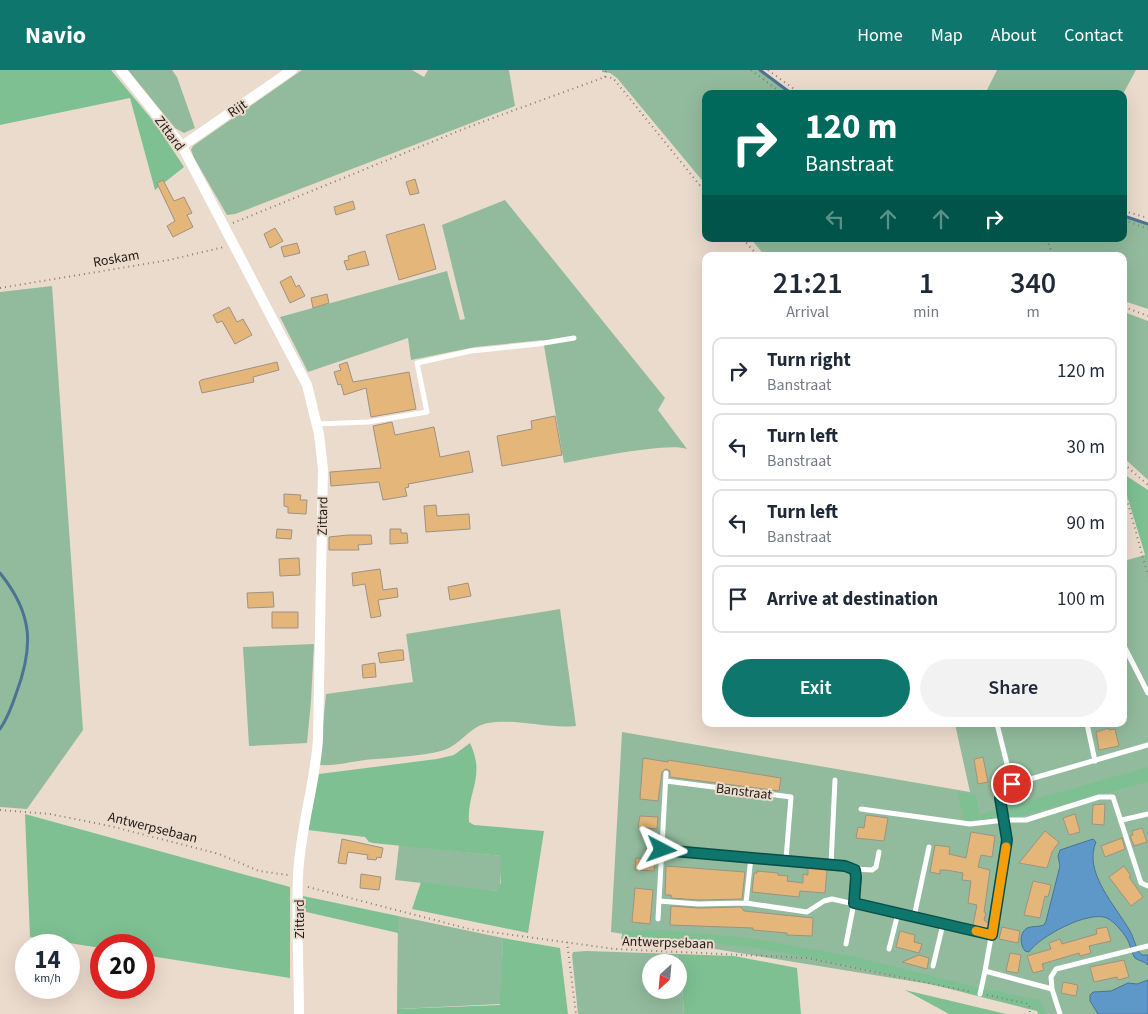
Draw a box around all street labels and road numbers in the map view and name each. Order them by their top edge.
street label: Rijt [224,95,252,123]
street label: Zittard [149,112,189,155]
street label: Roskam [91,245,141,273]
street label: Zittard [313,496,333,536]
street label: Banstraat [715,779,773,805]
street label: Antwerpsebaan [106,807,200,849]
street label: Zittard [290,899,310,939]
street label: Antwerpsebaan [622,931,714,955]

